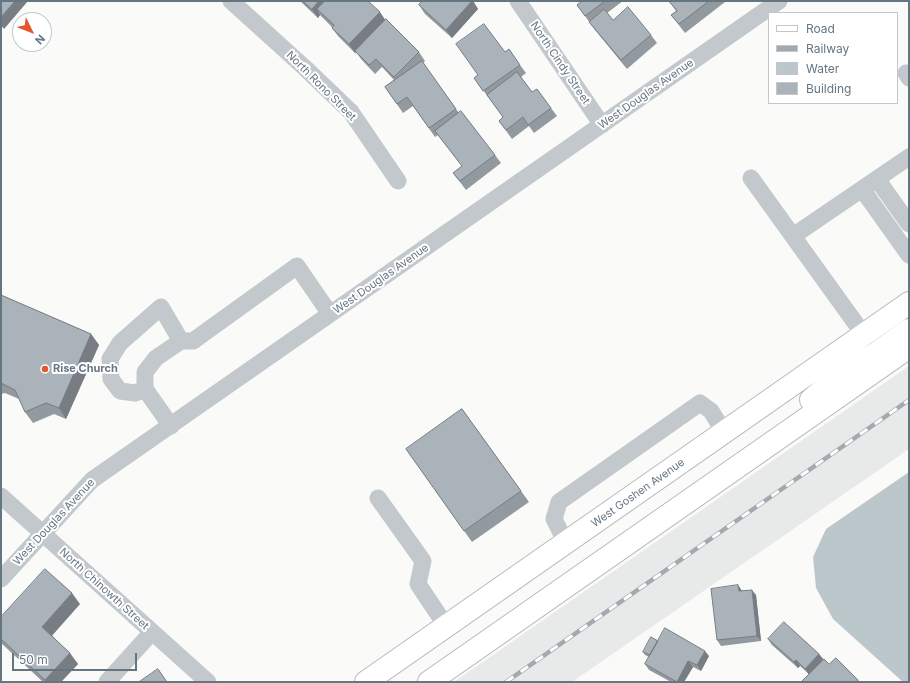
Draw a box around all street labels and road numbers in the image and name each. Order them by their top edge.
street label: North Cindy Street [527,19,593,107]
street label: North Rono Street [283,48,359,124]
street label: West Douglas Avenue [596,56,696,132]
street label: West Douglas Avenue [331,241,431,317]
street label: West Goshen Avenue [589,456,687,530]
street label: West Douglas Avenue [11,476,97,568]
street label: North Chinowth Street [57,545,151,633]

